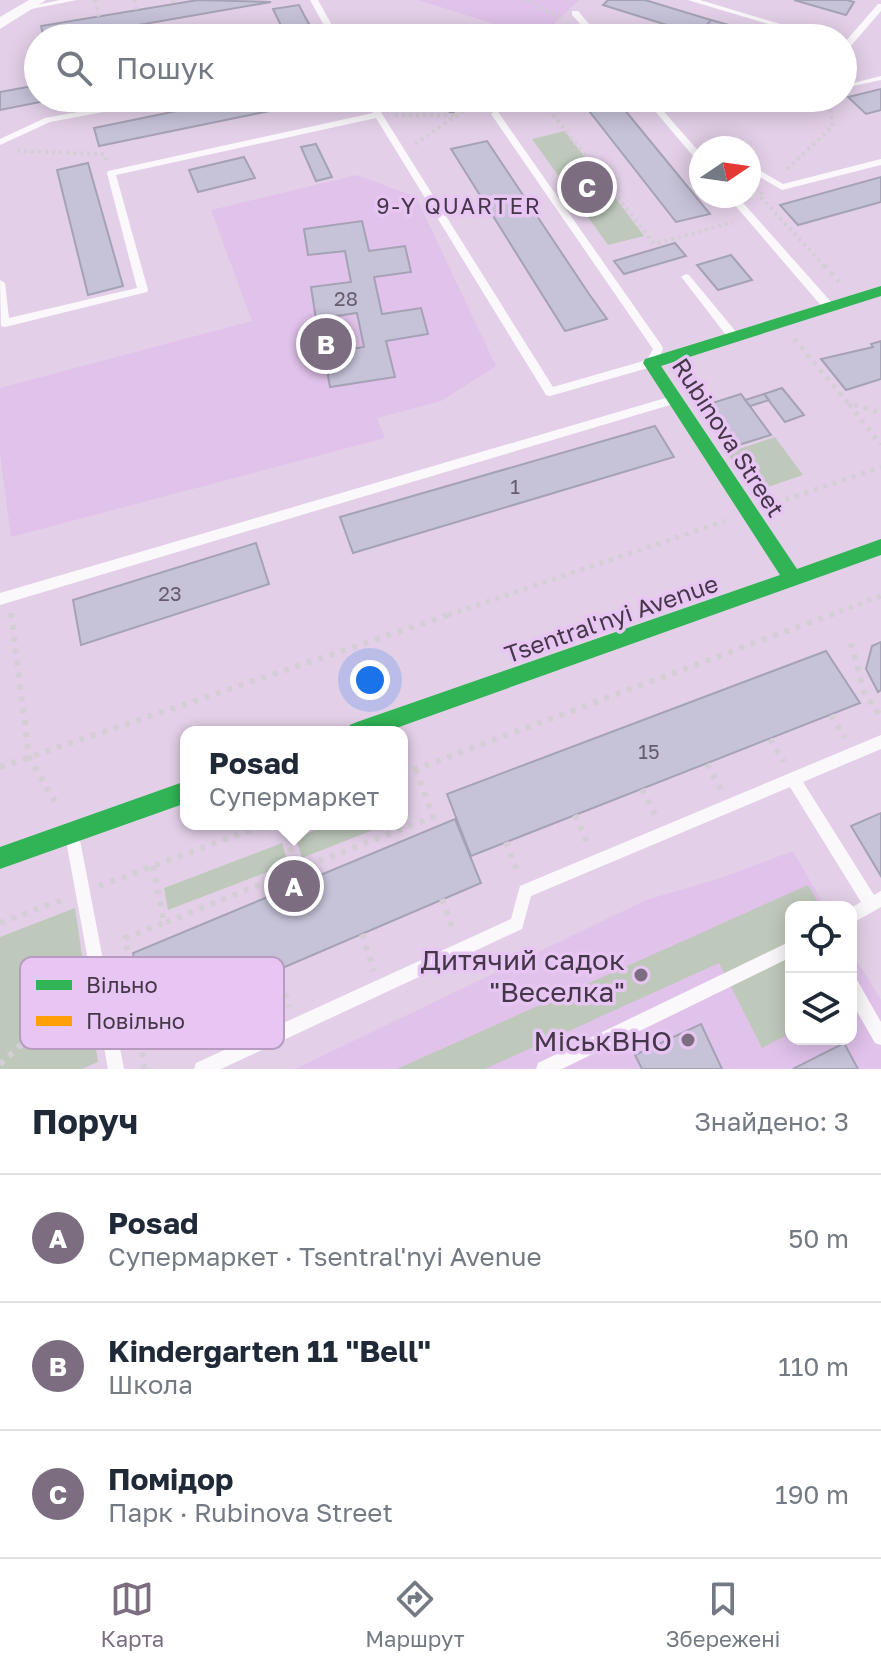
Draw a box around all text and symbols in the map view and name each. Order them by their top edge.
search box [24,24,857,112]
icon: search [52,46,96,90]
text: Пошук [116,50,215,86]
north arrow [689,136,761,208]
pin: C [561,157,613,217]
district label: 9-Y QUARTER [376,192,542,219]
house number: 28 [334,286,358,310]
pin: B [300,314,352,374]
street label: Rubinova Street [667,352,791,522]
house number: 1 [510,474,520,498]
street label: Tsentral'nyi Avenue [500,568,722,668]
house number: 23 [158,581,182,605]
your location [350,660,390,700]
popup [180,726,408,830]
house number: 15 [638,739,660,763]
text: Posad [209,745,299,781]
text: Супермаркет [209,781,379,812]
pin: A [268,856,320,916]
map controls [785,901,857,1045]
button: locate [785,901,857,973]
place label: Дитячий садок "Веселка" [420,943,625,1008]
legend [20,957,284,1049]
marker: Дитячий садок "Веселка" [632,966,650,984]
text: Вільно [86,971,158,998]
button: layers [785,973,857,1045]
text: Повільно [86,1007,185,1034]
place label: МіськВНО [534,1024,672,1057]
marker: МіськВНО [679,1031,697,1049]
text: Поруч [32,1101,138,1141]
text: Знайдено: 3 [694,1106,849,1137]
text: Posad [108,1205,198,1241]
text: A [49,1223,67,1254]
text: 50 m [788,1223,849,1254]
text: Супермаркет · Tsentral'nyi Avenue [108,1241,542,1272]
text: Kindergarten 11 "Bell" [108,1333,431,1369]
text: B [49,1351,67,1382]
text: 110 m [778,1351,849,1382]
text: Школа [108,1369,193,1400]
text: Помідор [108,1461,233,1497]
text: C [49,1479,67,1510]
text: 190 m [775,1479,849,1510]
text: Парк · Rubinova Street [108,1497,393,1528]
tab: Карта [100,1577,164,1652]
tab: Маршрут [365,1577,465,1652]
tab: Збережені [665,1577,781,1652]

